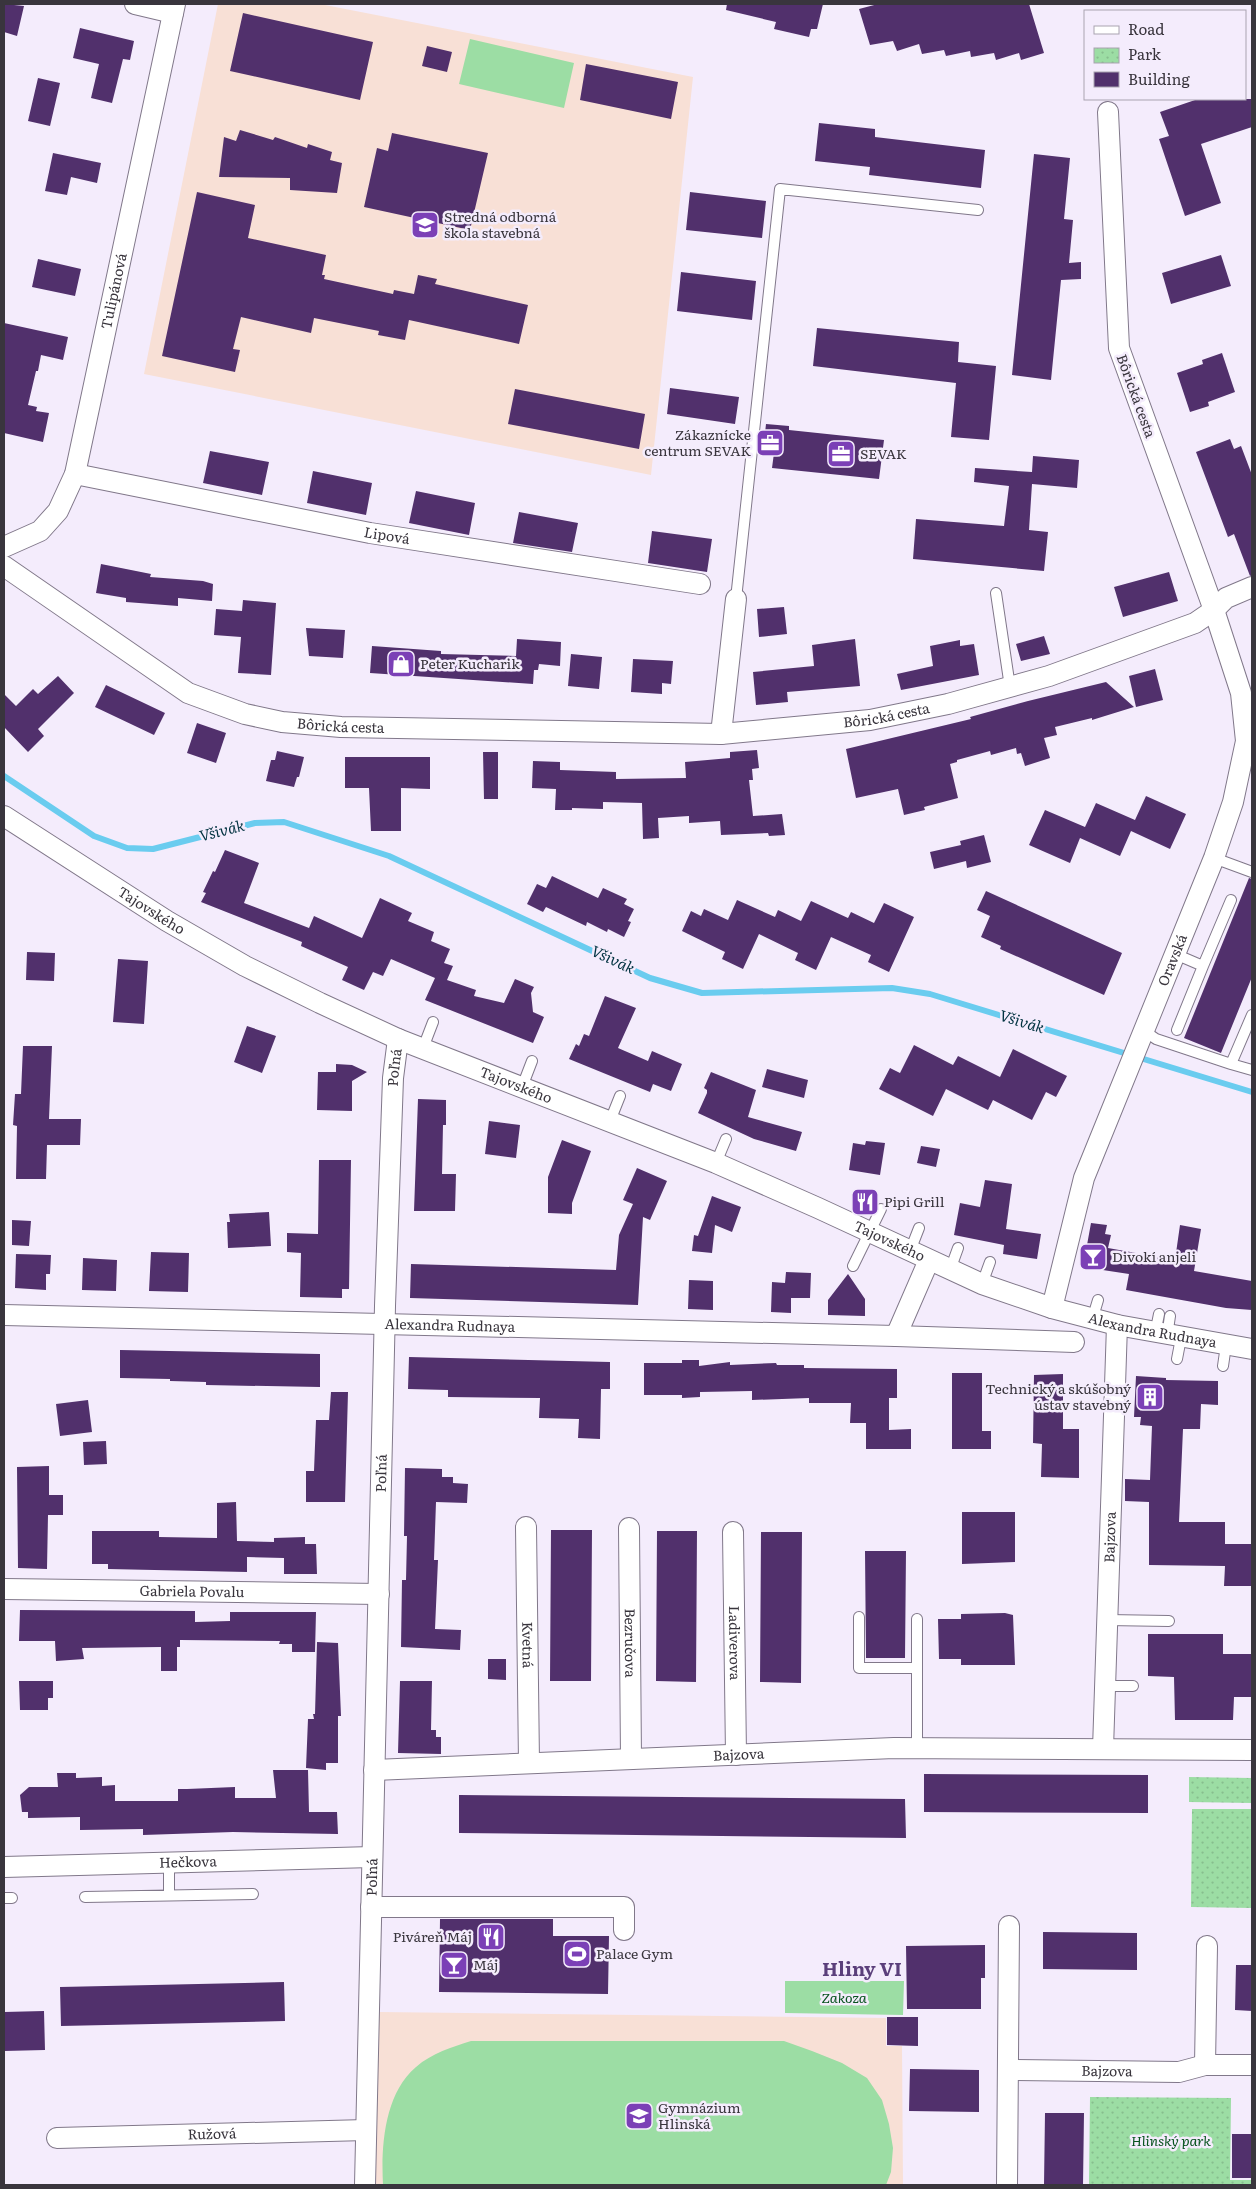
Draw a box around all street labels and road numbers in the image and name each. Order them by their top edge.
street label: Tulipánová [95,251,131,331]
street label: Bôrická cesta [1113,351,1161,441]
street label: Lipová [363,521,412,548]
street label: Bôrická cesta [842,697,932,731]
street label: Bôrická cesta [296,712,385,737]
street label: Tajovského [114,881,189,938]
street label: Oravská [1152,930,1191,989]
street label: Poľná [382,1047,406,1087]
street label: Tajovského [477,1061,555,1107]
street label: Tajovského [851,1215,929,1265]
street label: Alexandra Rudnaya [1086,1307,1219,1352]
street label: Alexandra Rudnaya [384,1313,516,1336]
street label: Poľná [370,1453,391,1492]
street label: Bajzova [1098,1511,1120,1563]
street label: Gabriela Povalu [139,1580,245,1601]
street label: Ladiverova [725,1606,746,1681]
street label: Bezručova [621,1608,641,1678]
street label: Kvetná [518,1622,539,1669]
street label: Bajzova [713,1742,765,1765]
street label: Hečkova [159,1850,218,1872]
street label: Poľná [361,1857,381,1896]
street label: Bajzova [1081,2060,1133,2080]
street label: Ružová [187,2122,237,2144]

